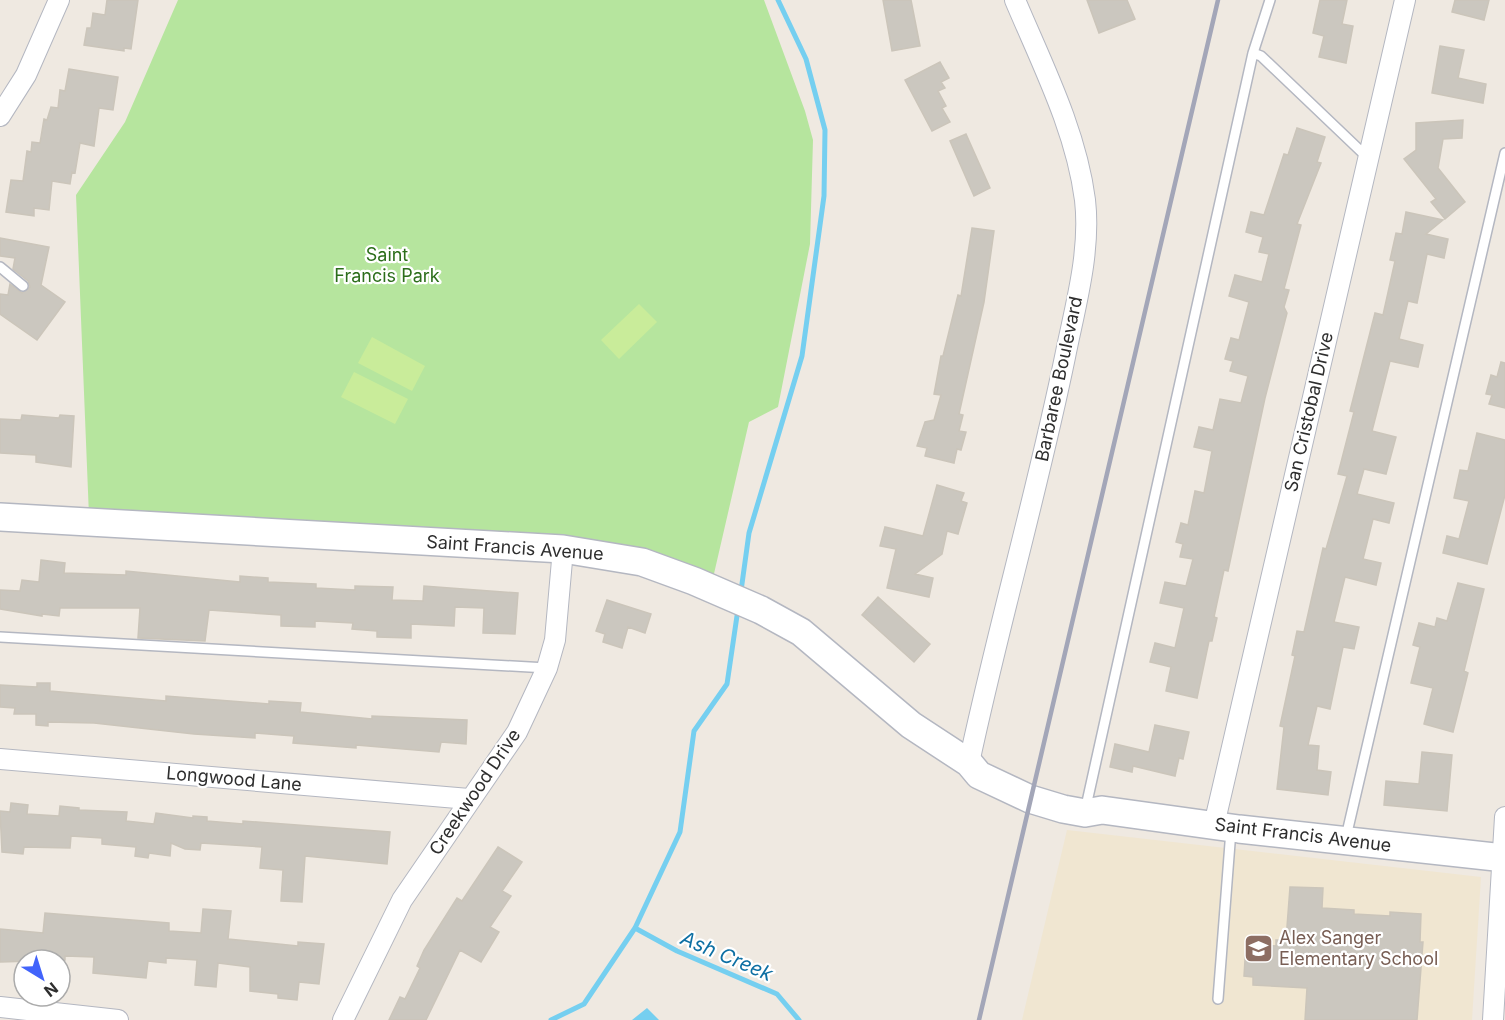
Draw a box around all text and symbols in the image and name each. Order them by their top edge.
park label: Saint Francis Park [334,244,440,286]
street label: Barbaree Boulevard [1031,294,1086,463]
street label: San Cristobal Drive [1280,330,1337,494]
street label: Saint Francis Avenue [426,531,604,564]
street label: Creekwood Drive [425,725,524,859]
street label: Longwood Lane [165,762,303,795]
street label: Saint Francis Avenue [1214,813,1393,856]
water label: Ash Creek [676,925,778,987]
place label: Alex Sanger Elementary School [1279,927,1438,969]
school or university icon: Alex Sanger Elementary School [1242,932,1274,964]
north arrow [12,948,72,1008]
text: N [40,978,62,1001]

